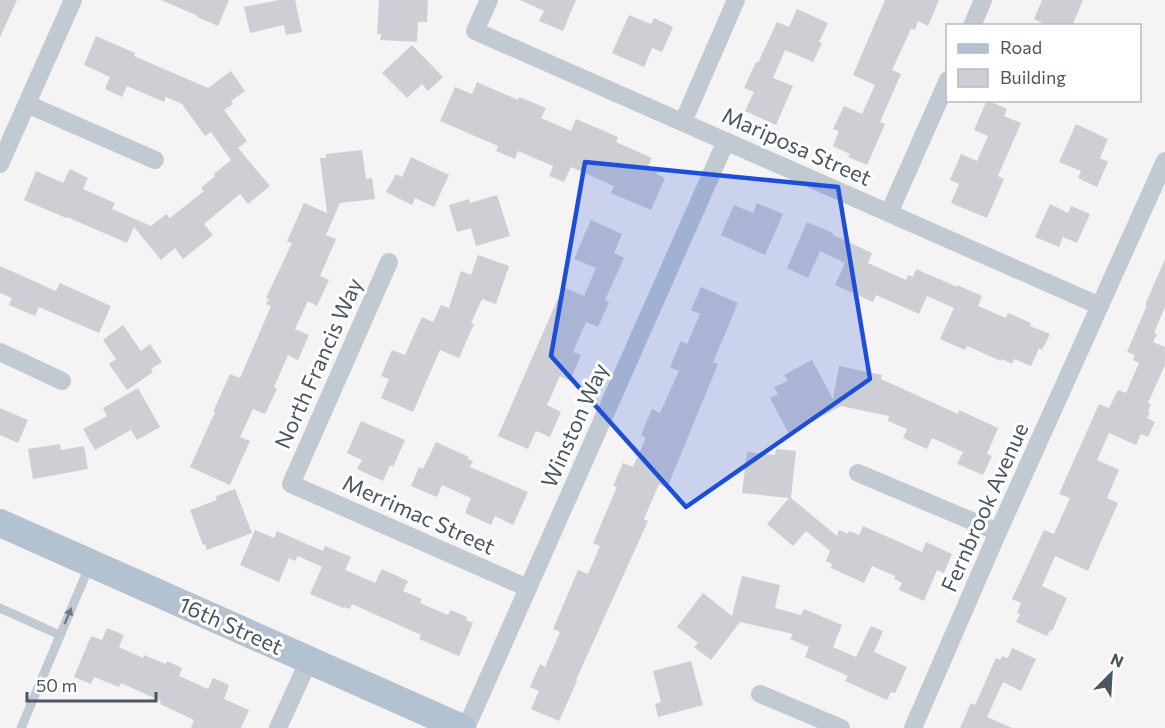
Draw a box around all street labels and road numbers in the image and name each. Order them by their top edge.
street label: Mariposa Street [718,101,876,191]
street label: North Francis Way [268,273,368,453]
street label: Winston Way [535,359,613,491]
street label: Fernbrook Avenue [935,418,1033,596]
street label: Merrimac Street [339,468,499,560]
street label: 16th Street [175,590,287,660]

